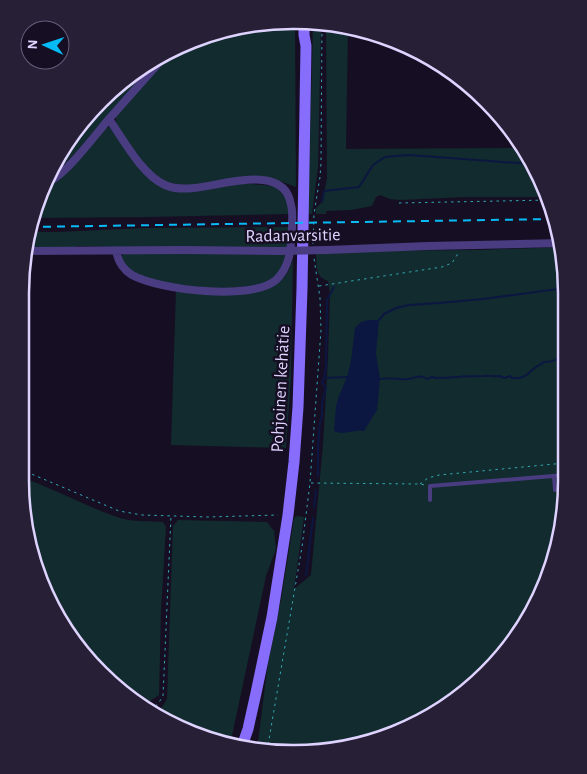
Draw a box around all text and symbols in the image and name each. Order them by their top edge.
north arrow [20,20,70,70]
text: N [26,39,40,50]
street label: Radanvarsitie [245,226,341,246]
street label: Pohjoinen kehätie [269,325,293,453]

